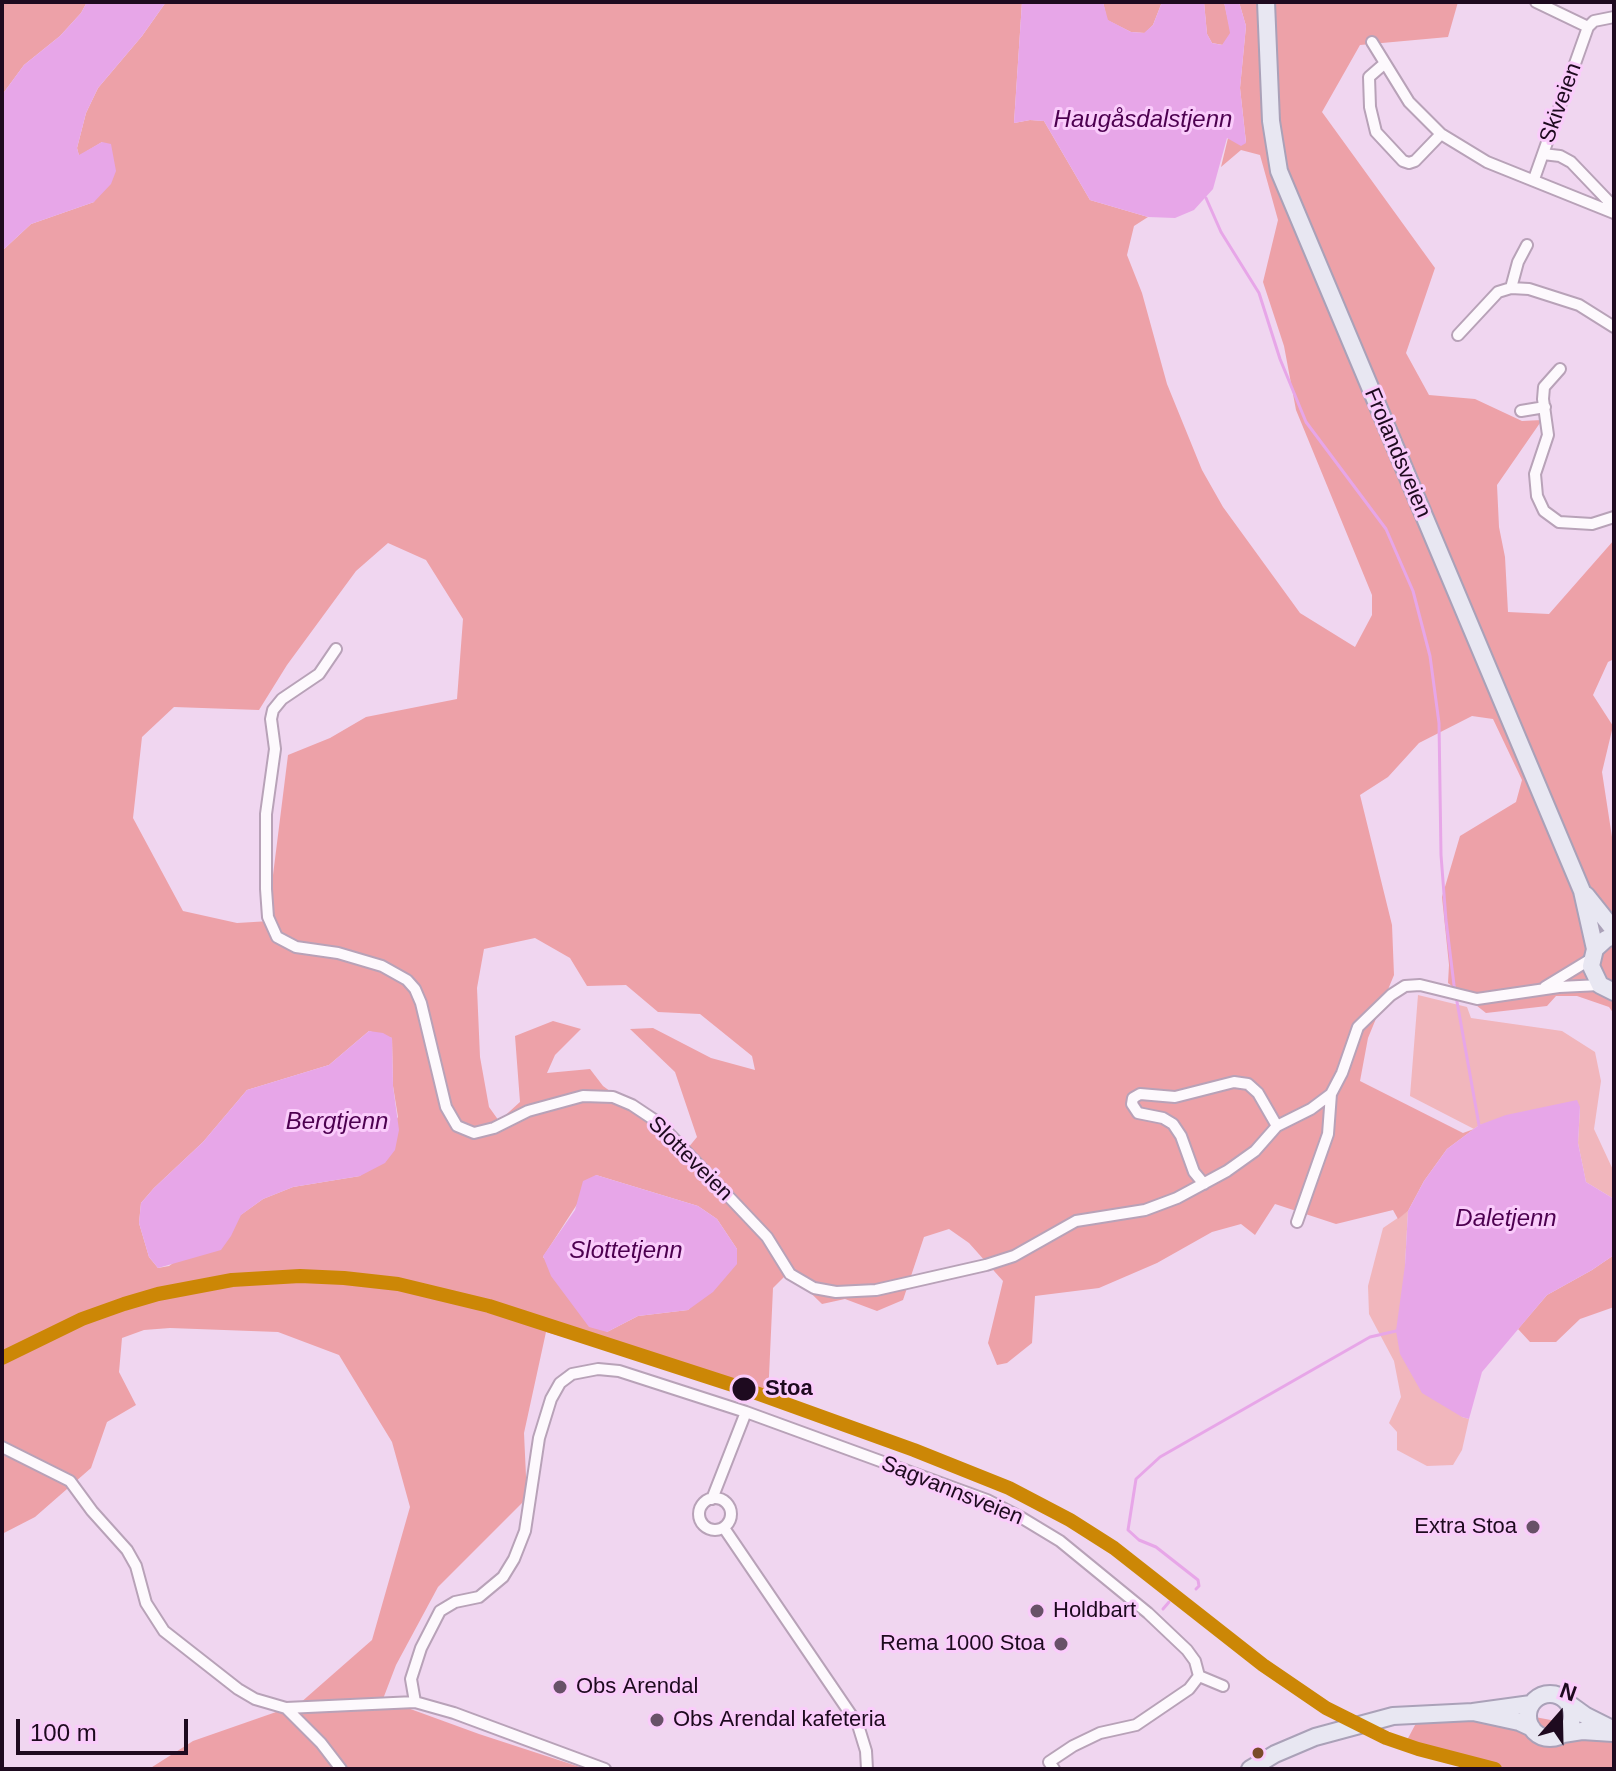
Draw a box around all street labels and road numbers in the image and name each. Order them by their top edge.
street label: Skiveien [1534,59,1588,147]
street label: Frolandsveien [1358,384,1436,522]
street label: Slotteveien [642,1111,738,1207]
street label: Sagvannsveien [877,1451,1027,1531]

